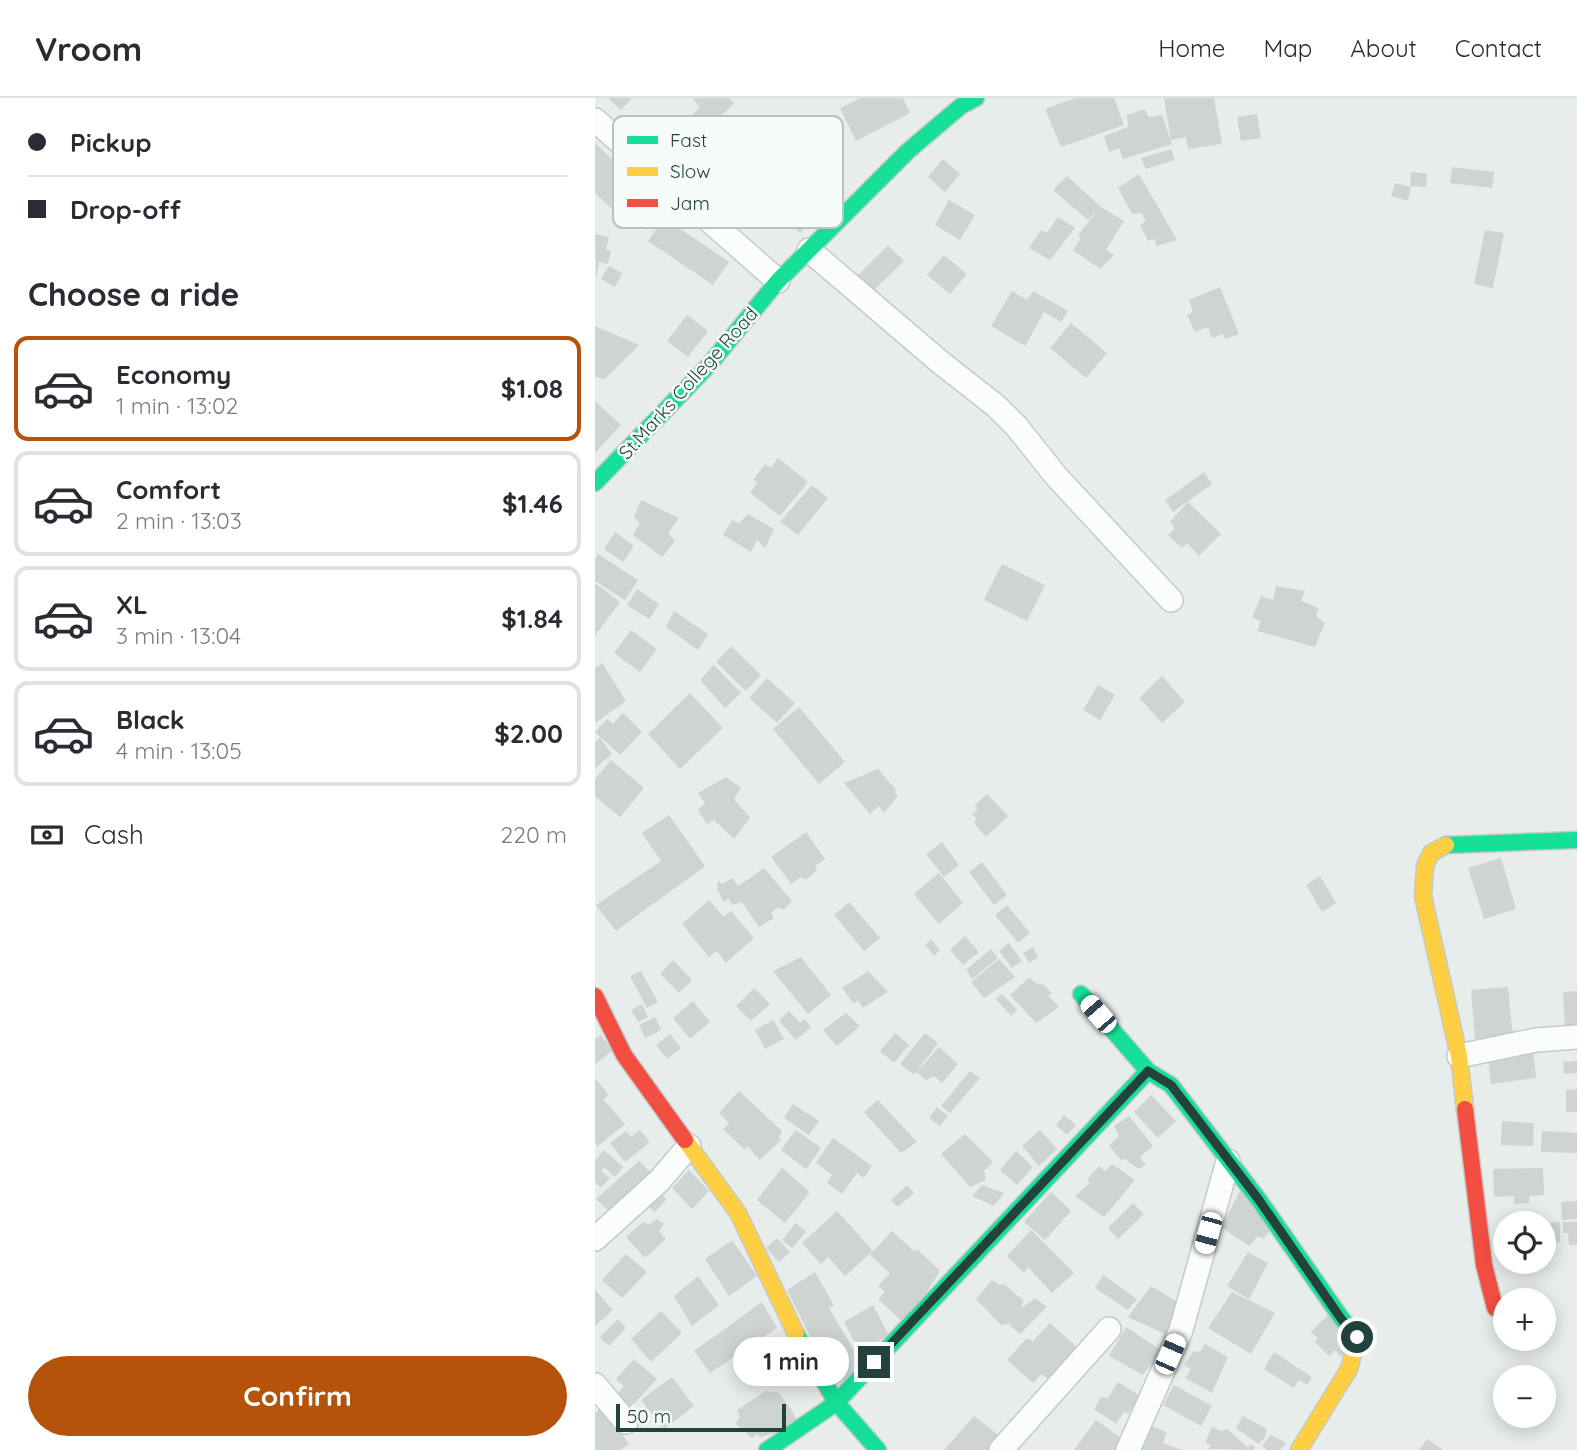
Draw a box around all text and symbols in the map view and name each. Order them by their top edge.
text: Vroom [35,28,142,69]
text: Home [1158,33,1225,63]
text: Map [1263,33,1312,63]
text: About [1350,33,1417,63]
text: Contact [1455,33,1542,63]
legend [613,116,843,228]
text: Pickup [70,126,152,159]
text: Fast [670,128,707,152]
text: Slow [670,159,711,183]
text: Jam [670,191,710,215]
text: Drop-off [70,193,181,226]
text: Choose a ride [28,274,240,314]
street label: St.Marks College Road [613,302,763,464]
icon: car [32,357,95,420]
text: Economy [116,358,231,391]
text: $1.08 [501,372,563,405]
text: 1 min · 13:02 [116,391,238,420]
icon: car [32,472,95,535]
text: Comfort [116,473,221,506]
text: $1.46 [502,487,563,520]
text: 2 min · 13:03 [116,506,242,535]
icon: car [32,587,95,650]
text: XL [116,588,148,621]
text: $1.84 [501,602,563,635]
text: 3 min · 13:04 [116,621,241,650]
icon: car [32,702,95,765]
text: Black [116,703,185,736]
text: $2.00 [494,717,563,750]
text: 4 min · 13:05 [116,736,242,765]
icon: cash [28,816,66,854]
text: Cash [84,818,144,851]
text: 220 m [501,820,567,849]
car [1077,991,1120,1037]
car [1193,1210,1224,1256]
map controls [1493,1211,1556,1428]
button: locate [1493,1211,1556,1274]
button: + [1493,1288,1556,1351]
route start [1341,1321,1373,1353]
car [1152,1331,1189,1377]
callout: 1 min [734,1338,849,1386]
route end [858,1346,890,1378]
text: 1 min [763,1347,819,1376]
button: Confirm [28,1356,567,1436]
button: − [1493,1365,1556,1428]
scale bar [616,1401,786,1433]
text: 50 m [627,1404,671,1428]

